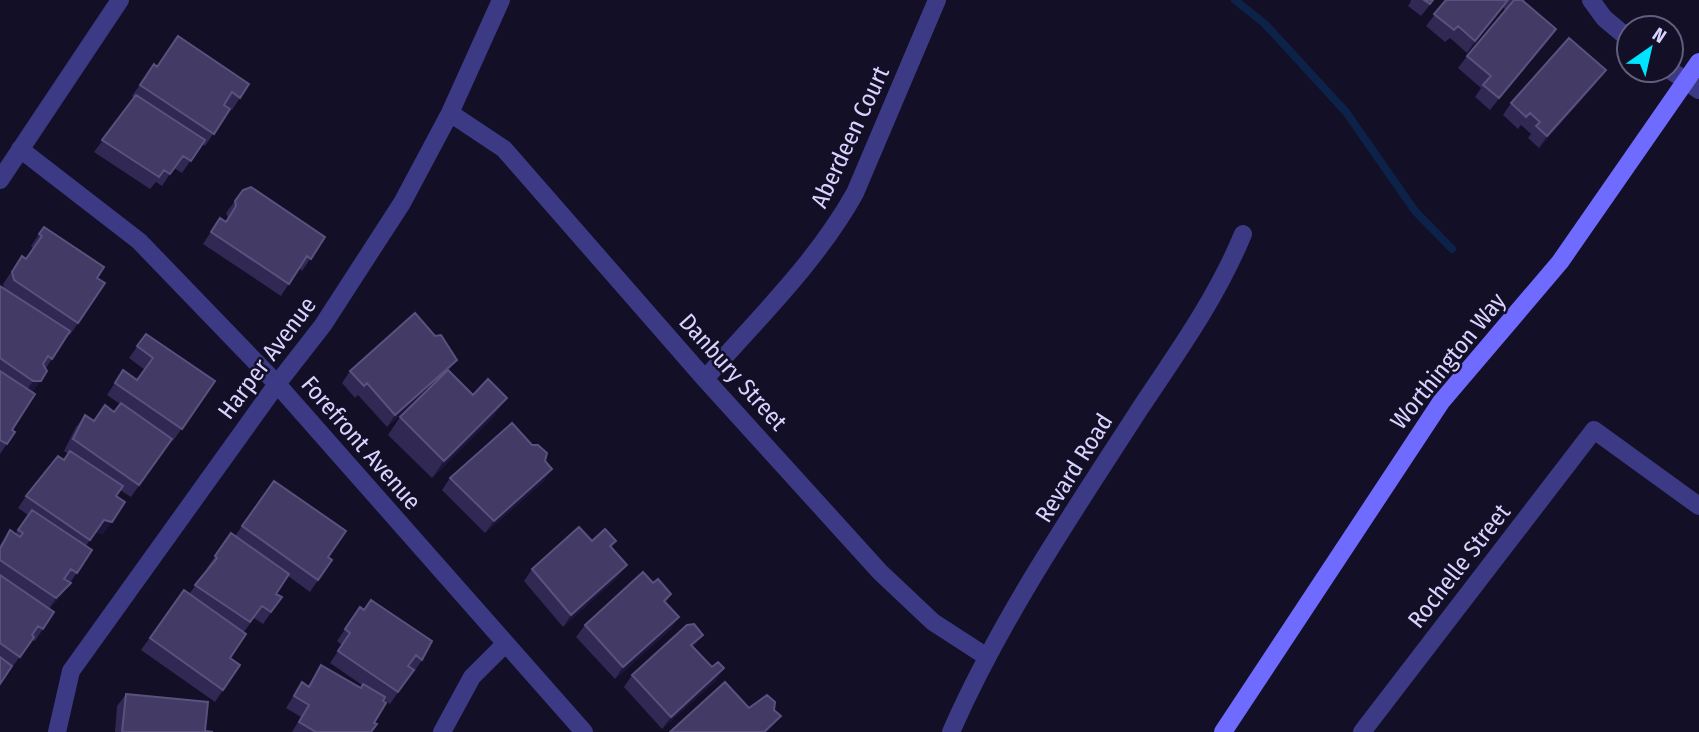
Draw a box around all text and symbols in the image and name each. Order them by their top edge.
north arrow [1615,14,1685,84]
text: N [1648,23,1670,48]
street label: Aberdeen Court [805,62,895,212]
street label: Worthington Way [1385,287,1512,435]
street label: Harper Avenue [212,291,322,425]
street label: Danbury Street [673,308,793,436]
street label: Forefront Avenue [295,370,427,516]
street label: Revard Road [1030,409,1118,527]
street label: Rochelle Street [1402,498,1516,633]

